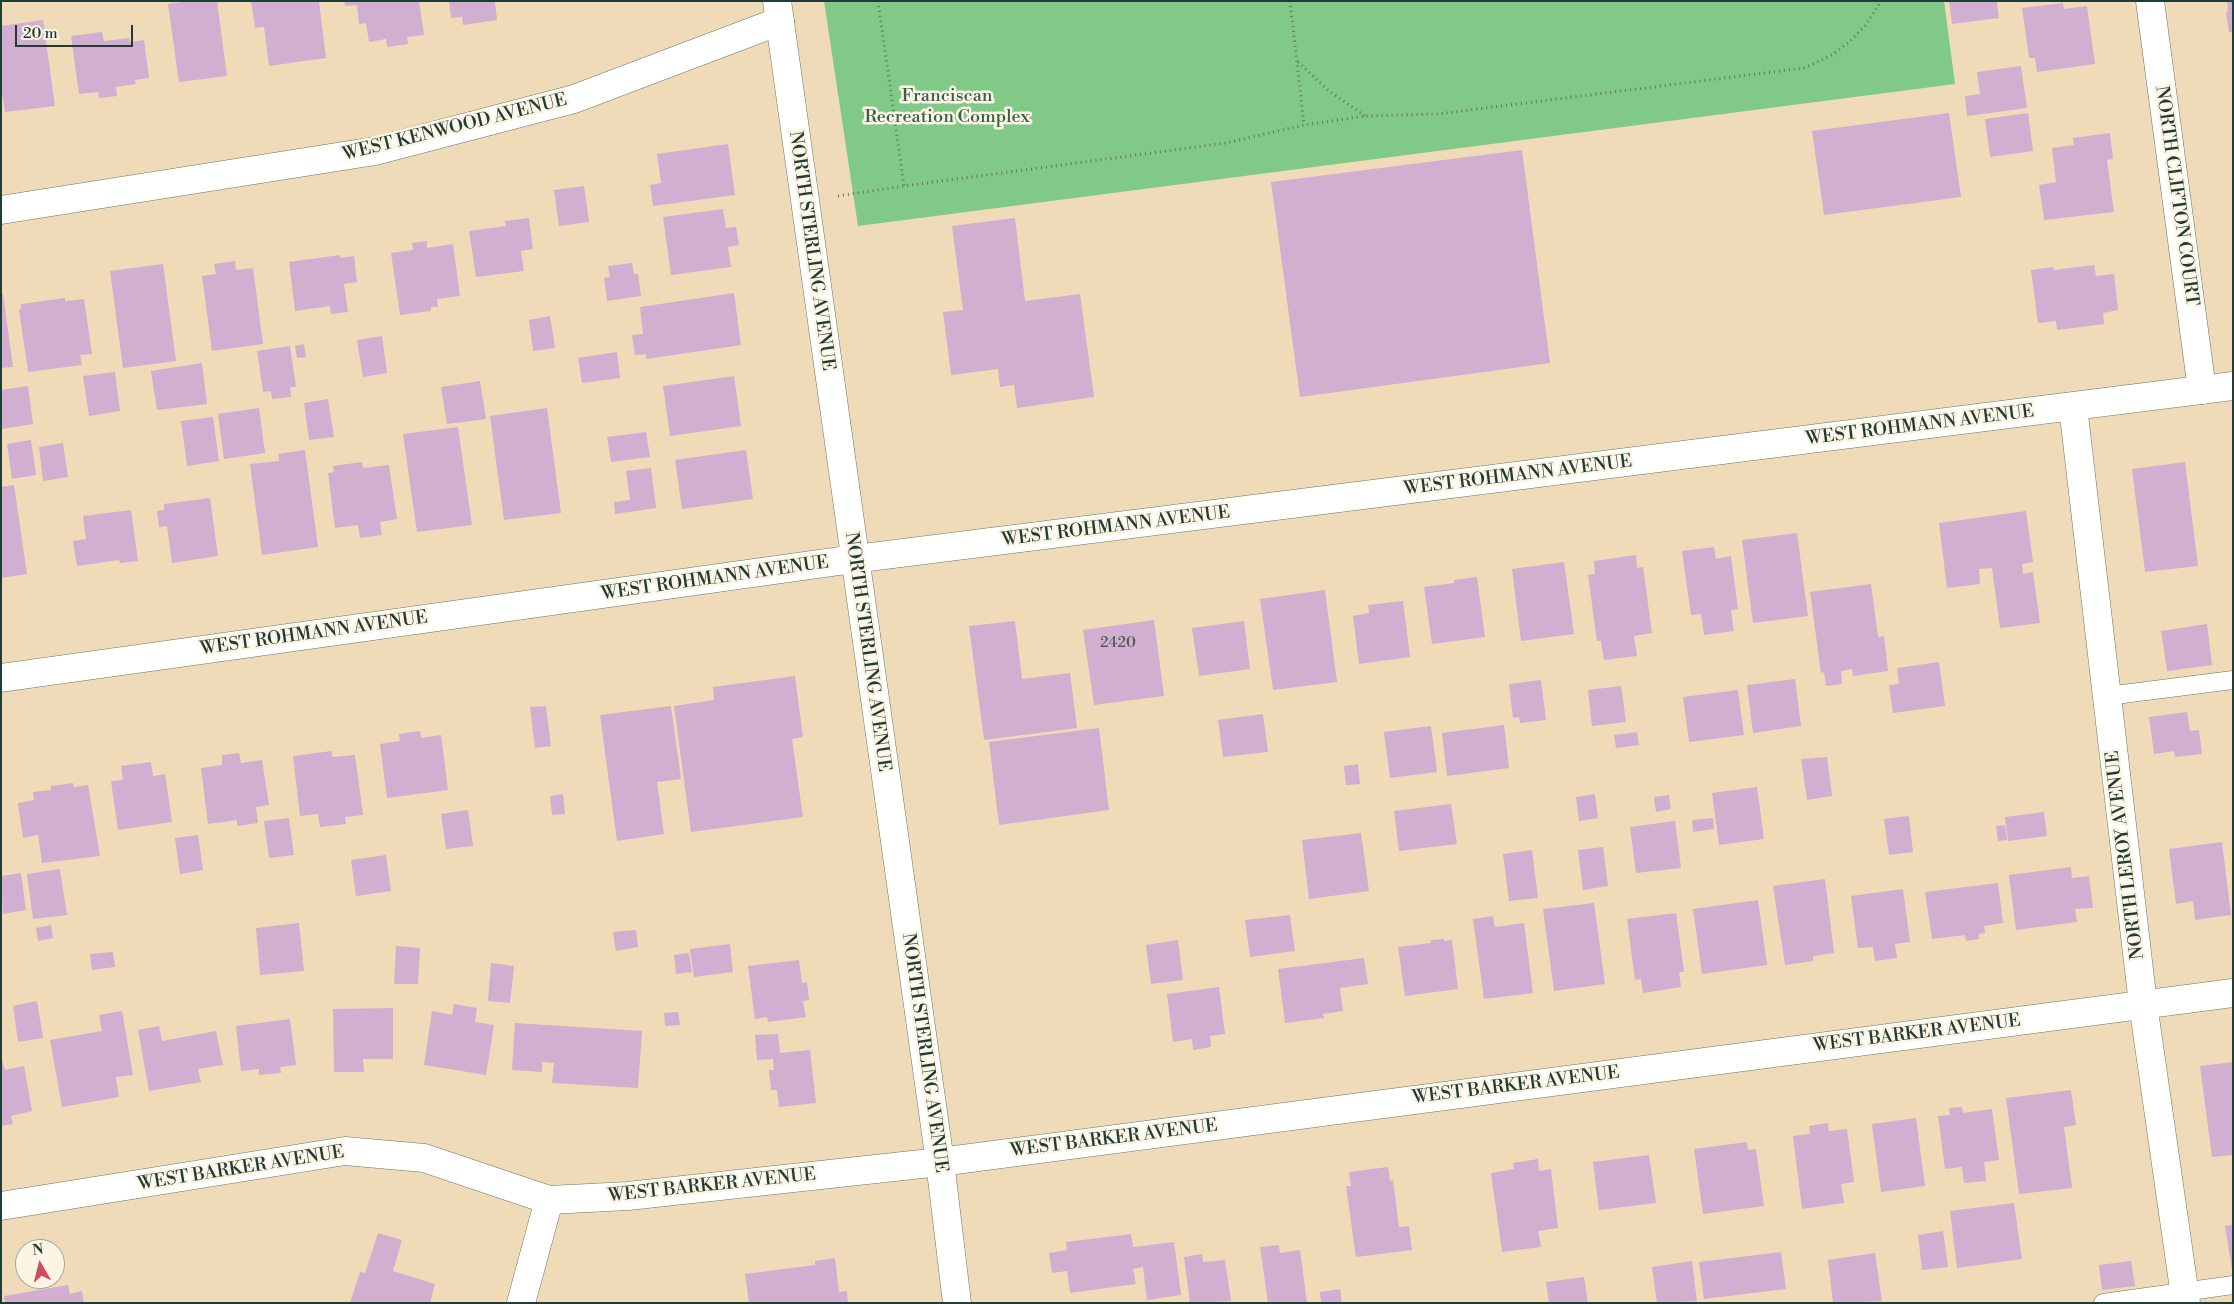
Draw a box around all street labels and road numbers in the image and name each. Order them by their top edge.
street label: NORTH CLIFTON COURT [2150,85,2202,307]
street label: WEST KENWOOD AVENUE [341,90,569,166]
street label: NORTH STERLING AVENUE [783,130,839,372]
street label: WEST ROHMANN AVENUE [1805,401,2035,451]
street label: WEST ROHMANN AVENUE [1403,451,1633,501]
street label: WEST ROHMANN AVENUE [1001,502,1231,552]
street label: NORTH STERLING AVENUE [839,531,895,773]
street label: WEST ROHMANN AVENUE [600,552,830,606]
street label: WEST ROHMANN AVENUE [199,607,429,661]
street label: NORTH LEROY AVENUE [2102,749,2150,961]
street label: NORTH STERLING AVENUE [896,932,952,1174]
street label: WEST BARKER AVENUE [1812,1011,2022,1057]
street label: WEST BARKER AVENUE [1411,1063,1621,1109]
street label: WEST BARKER AVENUE [1009,1116,1219,1162]
street label: WEST BARKER AVENUE [136,1142,346,1196]
street label: WEST BARKER AVENUE [607,1164,817,1208]

